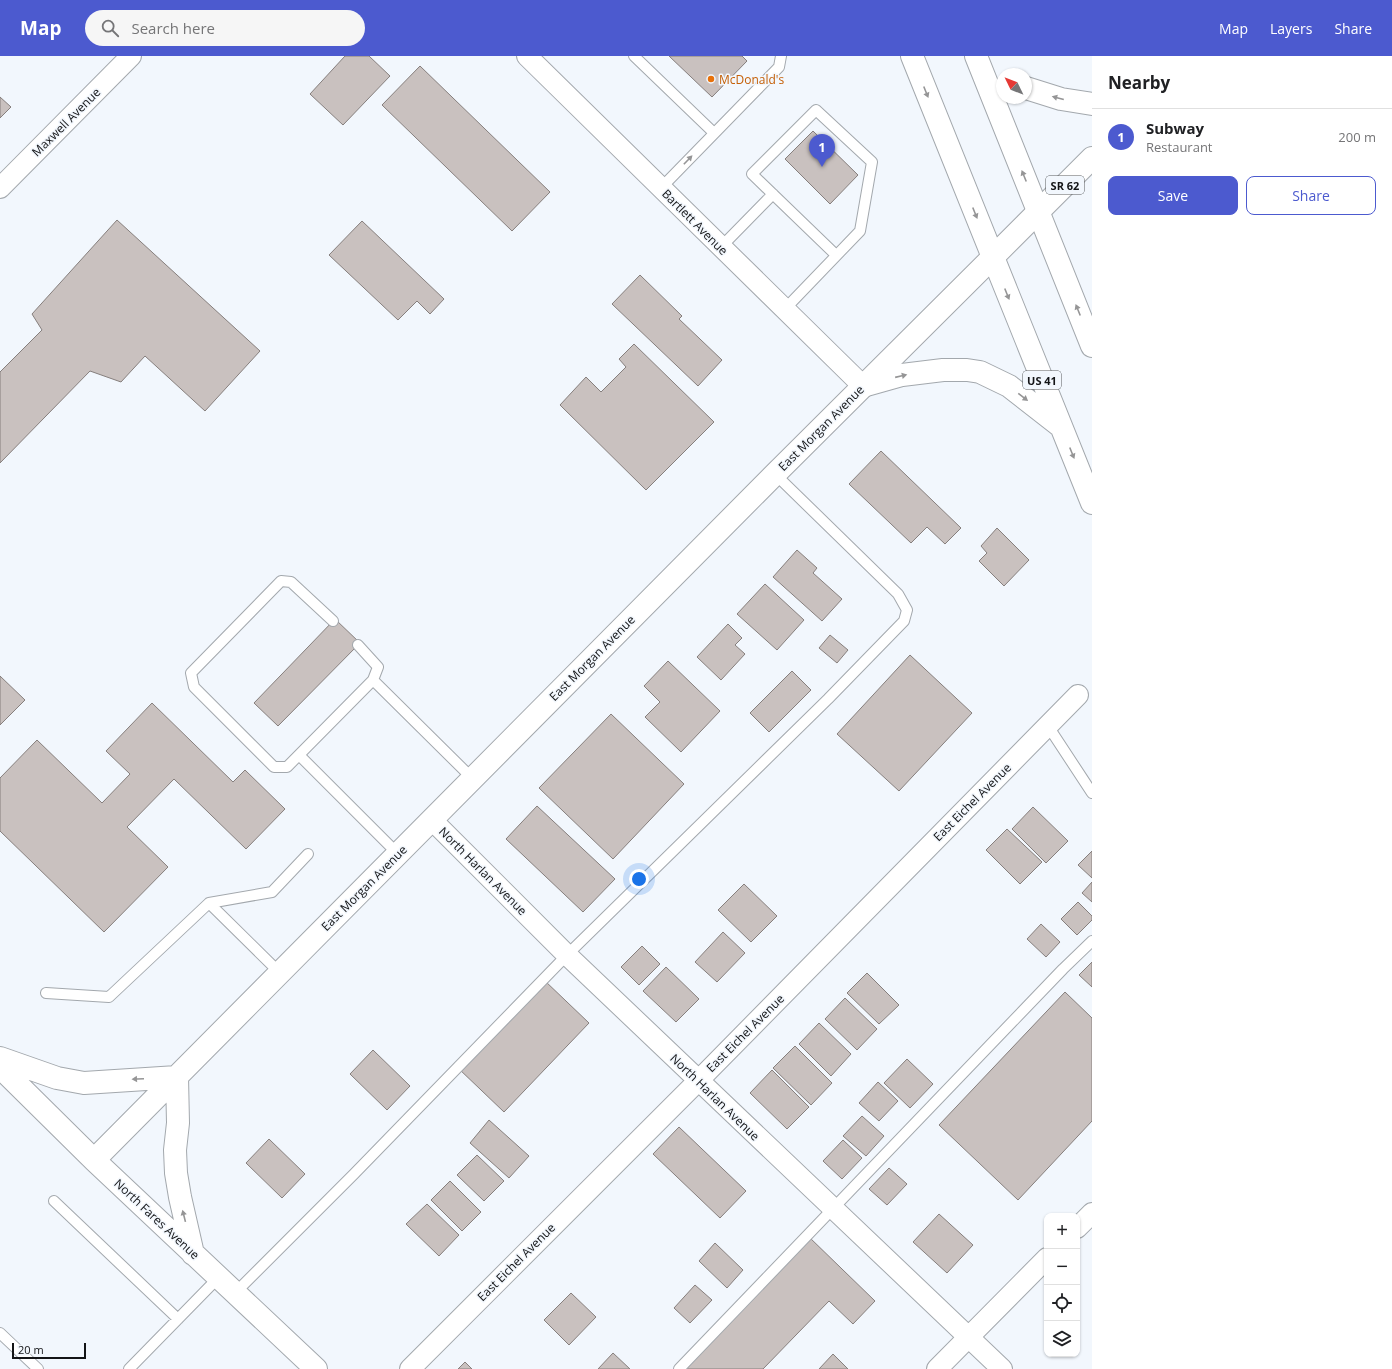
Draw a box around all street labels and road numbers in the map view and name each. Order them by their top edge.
street label: Maxwell Avenue [28,84,104,160]
road number: SR 62 [1046,176,1084,194]
street label: Bartlett Avenue [658,185,732,259]
road number: US 41 [1023,371,1061,389]
street label: East Morgan Avenue [774,381,868,475]
street label: East Morgan Avenue [545,611,639,705]
street label: East Eichel Avenue [929,759,1015,845]
street label: North Harlan Avenue [435,823,531,919]
street label: East Morgan Avenue [317,841,411,935]
street label: East Eichel Avenue [702,990,788,1076]
street label: North Harlan Avenue [667,1050,764,1144]
street label: North Fares Avenue [111,1175,204,1263]
street label: East Eichel Avenue [473,1219,559,1305]

